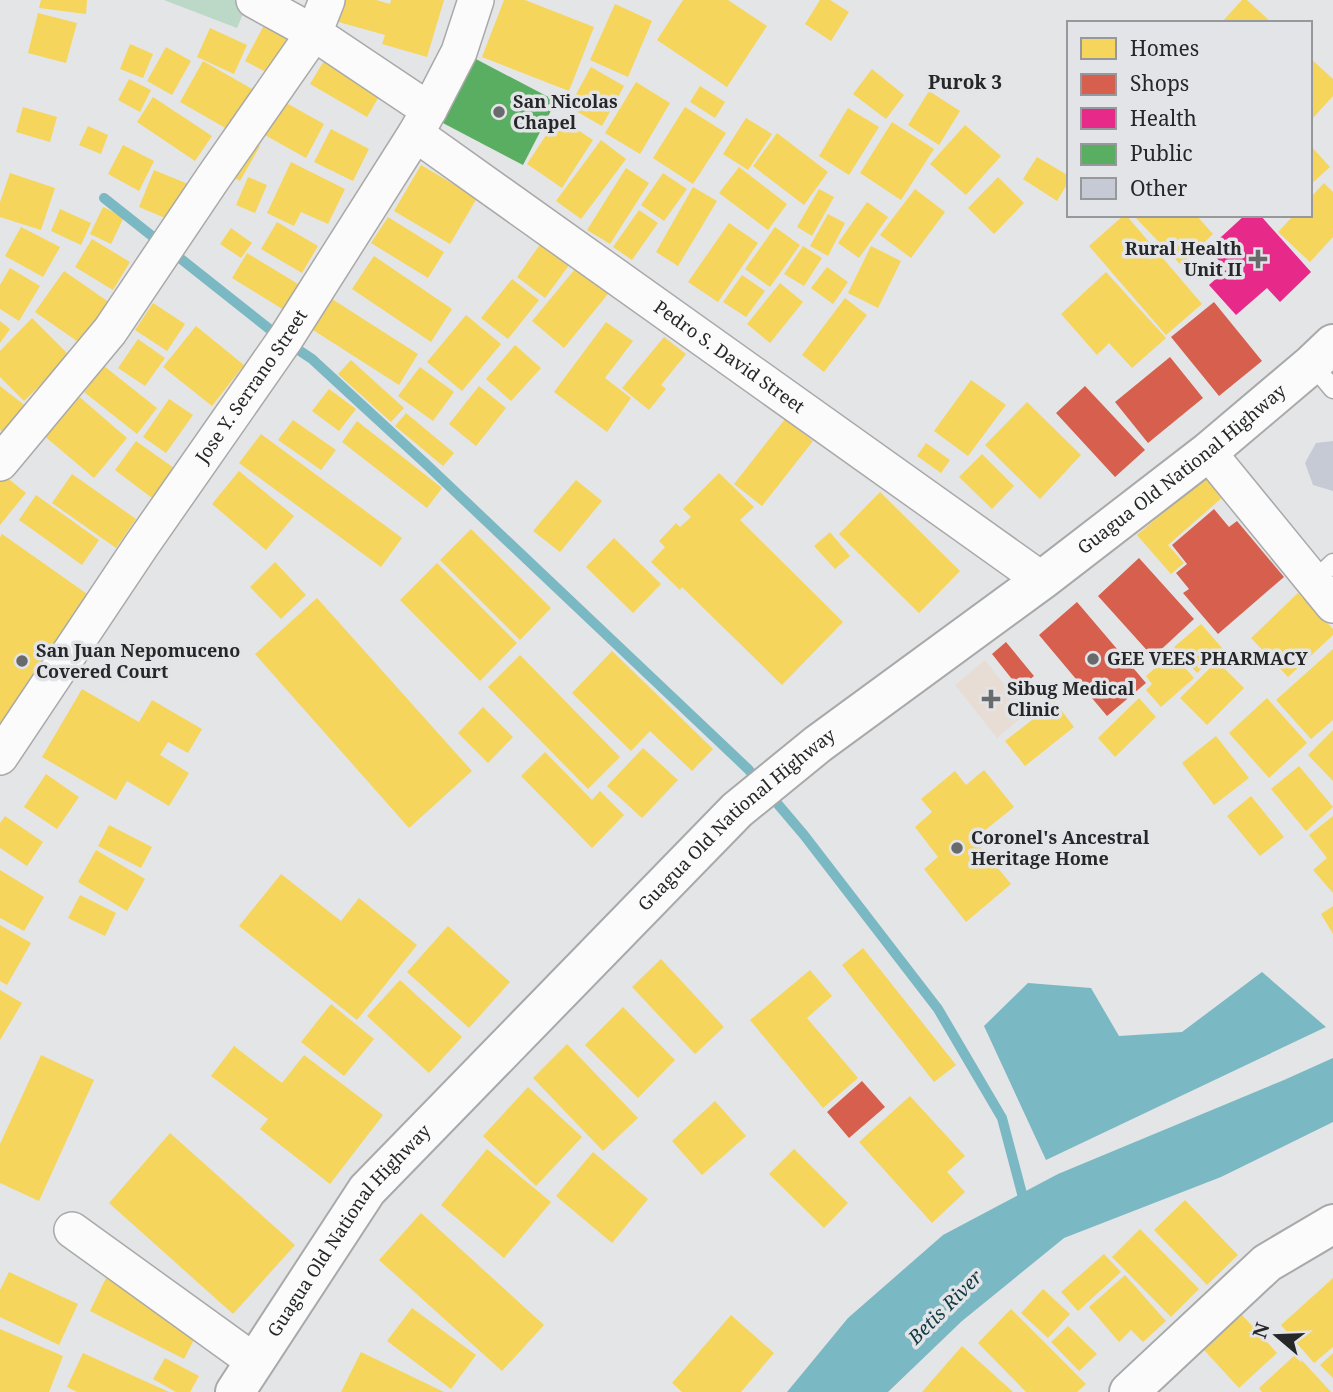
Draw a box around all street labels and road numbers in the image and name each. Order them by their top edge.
street label: Pedro S. David Street [650,294,810,418]
street label: Jose Y. Serrano Street [189,305,312,468]
street label: Guagua Old National Highway [1072,378,1291,559]
street label: Guagua Old National Highway [632,722,840,916]
street label: Guagua Old National Highway [261,1118,436,1341]

